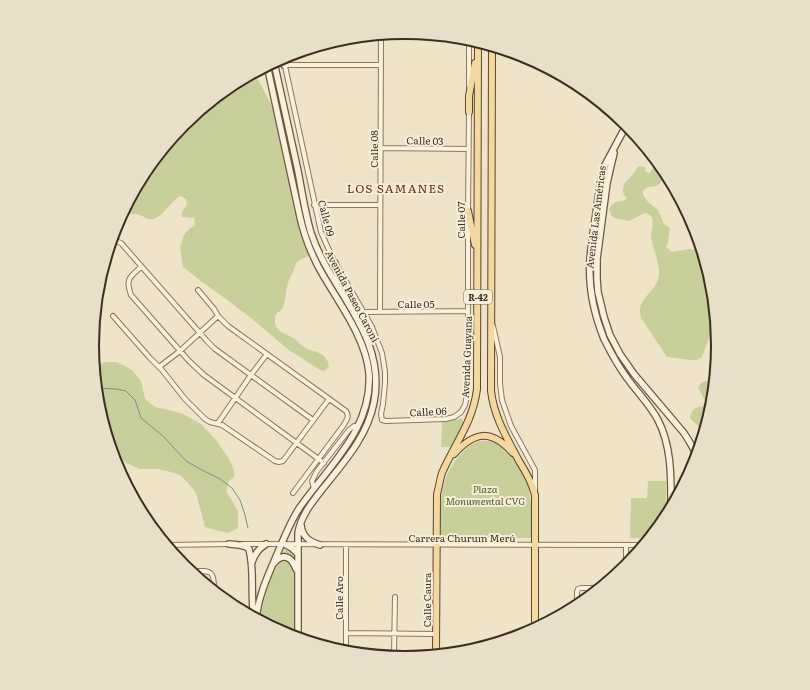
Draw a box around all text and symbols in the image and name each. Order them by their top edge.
street label: Calle 08 [366,130,381,168]
street label: Calle 03 [406,132,444,148]
street label: Avenida Las Américas [581,164,609,269]
district label: LOS SAMANES [347,179,445,197]
street label: Calle 09 [315,198,339,238]
street label: Calle 07 [453,202,468,238]
street label: Avenida Paseo Caroní [322,247,384,345]
road number: R-42 [464,290,492,304]
street label: Calle 05 [398,296,434,311]
street label: Avenida Guayana [457,315,475,398]
street label: Calle 06 [409,403,448,419]
park label: Plaza Monumental CVG [445,481,525,508]
street label: Carrera Churum Merú [408,530,516,545]
street label: Calle Caura [419,572,434,627]
street label: Calle Aro [331,576,346,620]

